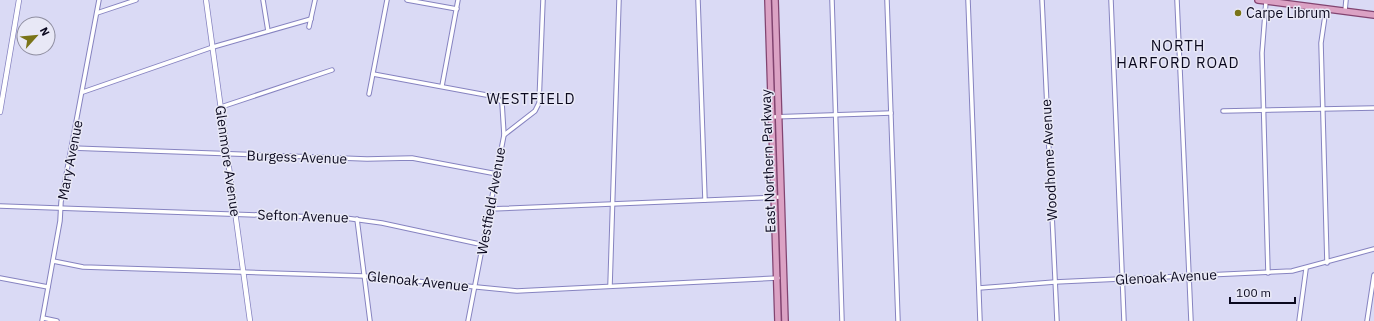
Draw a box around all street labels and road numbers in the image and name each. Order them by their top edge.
street label: East Northern Parkway [756,89,780,233]
street label: Woodhome Avenue [1037,98,1061,221]
street label: Glenmore Avenue [211,104,245,218]
street label: Mary Avenue [53,118,87,202]
street label: Westfield Avenue [473,145,509,256]
street label: Burgess Avenue [246,146,348,168]
street label: Sefton Avenue [257,205,349,227]
street label: Glenoak Avenue [1115,265,1218,289]
street label: Glenoak Avenue [366,267,470,295]

